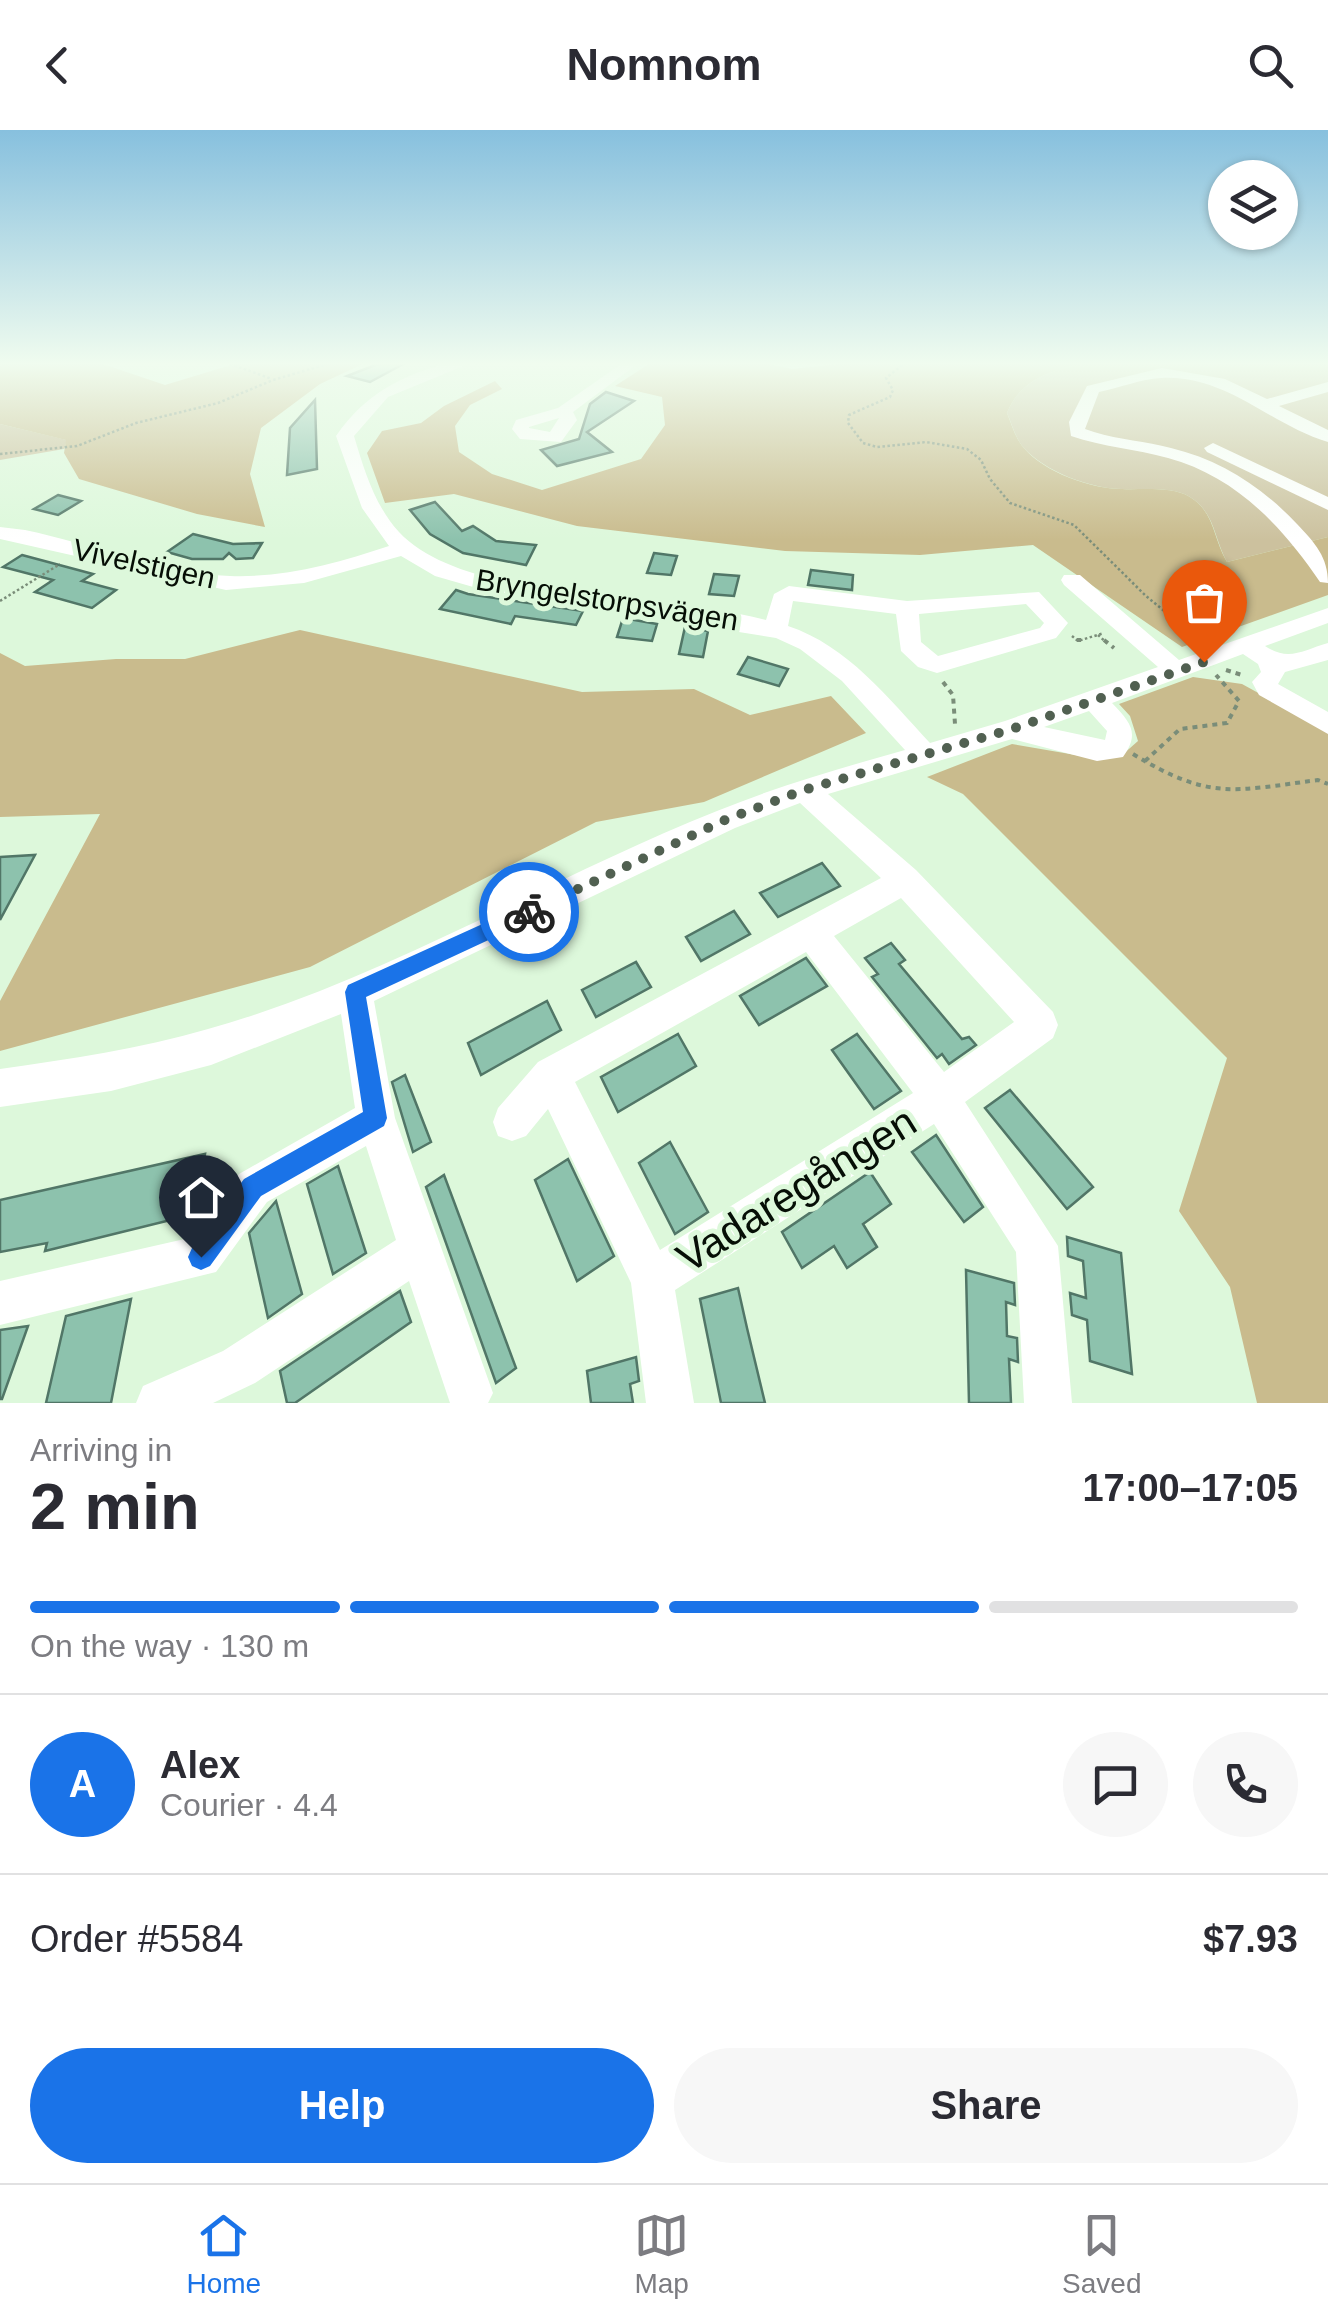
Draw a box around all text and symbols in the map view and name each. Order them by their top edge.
icon: back [30,38,85,93]
icon: search [1243,38,1298,93]
text: Nomnom [567,39,762,90]
map controls [1208,160,1298,250]
button: layers [1208,160,1298,250]
street label: Vivelstigen [70,532,218,595]
pin [1162,560,1247,663]
street label: Bryngelstorpsvägen [474,562,741,637]
icon: bag [1177,575,1232,630]
courier [479,862,579,962]
icon: bike [502,885,557,940]
street label: Vadaregången [668,1097,924,1282]
pin [159,1155,244,1258]
icon: home [174,1170,229,1225]
text: Arriving in [30,1432,172,1468]
text: 17:00–17:05 [1082,1467,1298,1509]
text: 2 min [30,1470,200,1543]
text: On the way · 130 m [30,1628,309,1664]
button: chat [1063,1732,1168,1837]
button: phone [1193,1732,1298,1837]
text: Alex [160,1744,240,1786]
text: A [69,1763,96,1805]
text: Courier · 4.4 [160,1787,338,1823]
text: Order #5584 [30,1918,243,1960]
text: $7.93 [1203,1918,1298,1960]
button: Help [30,2048,654,2163]
button: Share [674,2048,1298,2163]
tab: Home [186,2208,261,2300]
tab: Map [634,2208,689,2300]
tab: Saved [1062,2208,1141,2300]

